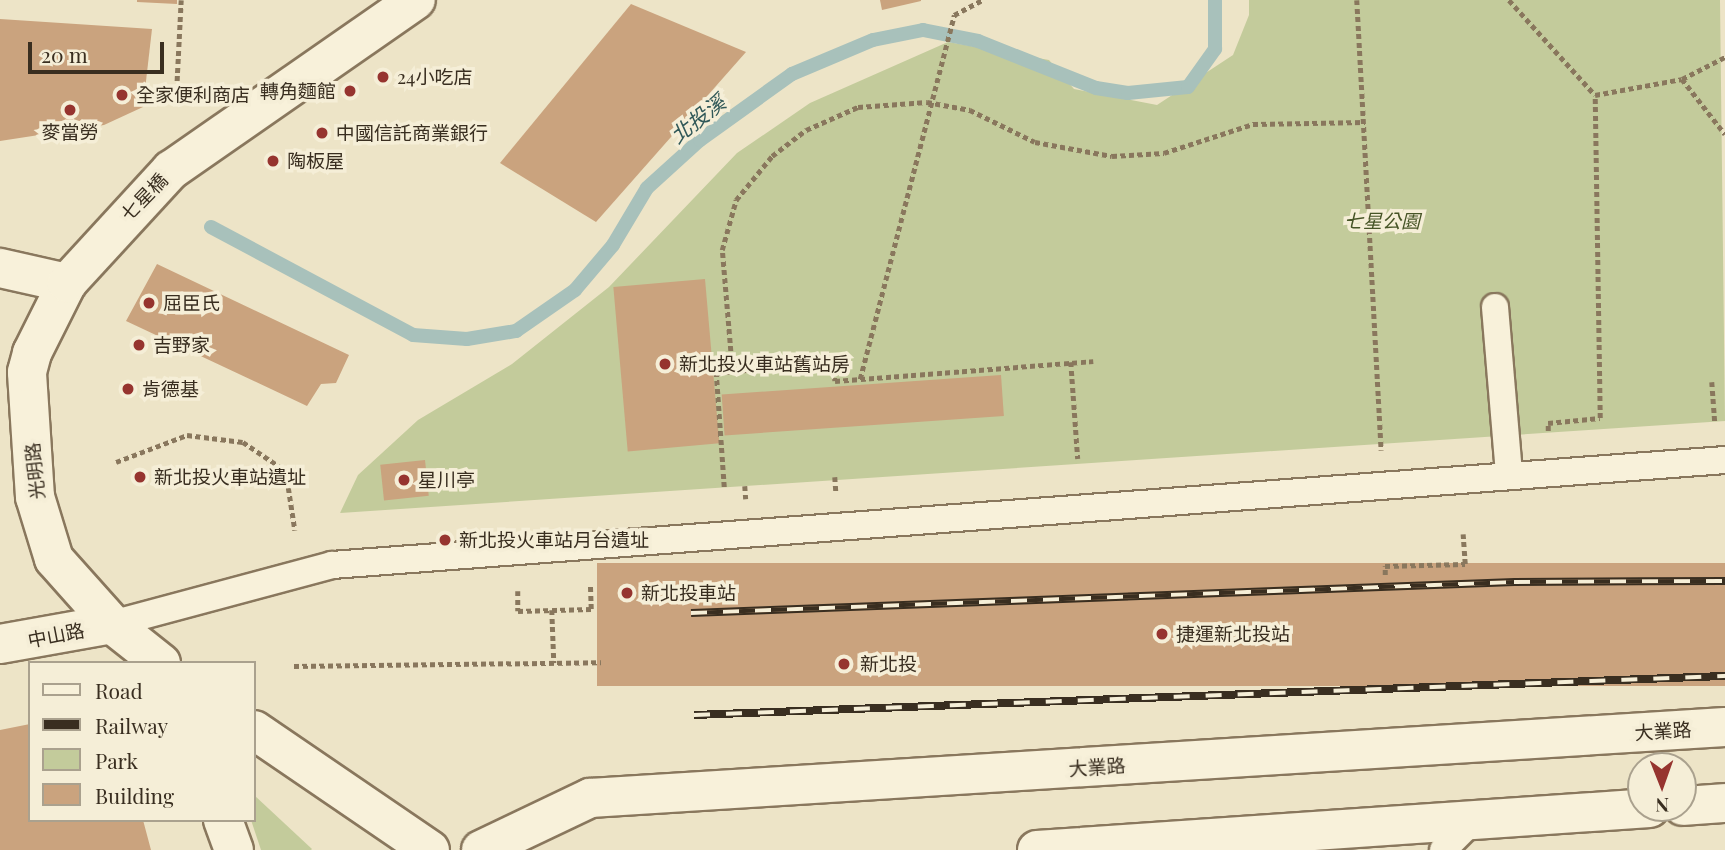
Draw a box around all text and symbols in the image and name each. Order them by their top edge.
scale bar [32,28,168,72]
text: 20 m [41,40,88,68]
place label: 24小吃店 [397,66,472,88]
marker: 24小吃店 [375,69,391,85]
place label: 轉角麵館 [260,80,336,102]
marker: 轉角麵館 [342,83,358,99]
place label: 全家便利商店 [136,84,250,106]
marker: 全家便利商店 [114,87,130,103]
water label: 北投溪 [664,89,730,147]
marker: 麥當勞 [62,102,78,118]
place label: 麥當勞 [42,121,98,143]
place label: 中國信託商業銀行 [336,122,488,144]
marker: 中國信託商業銀行 [314,125,330,141]
place label: 陶板屋 [287,150,344,172]
marker: 陶板屋 [265,153,281,169]
street label: 七星橋 [116,169,172,225]
park label: 七星公園 [1344,210,1420,232]
place label: 屈臣氏 [163,292,220,314]
marker: 屈臣氏 [141,295,157,311]
place label: 吉野家 [153,334,210,356]
marker: 吉野家 [131,337,147,353]
place label: 新北投火車站舊站房 [679,353,850,375]
marker: 新北投火車站舊站房 [657,356,673,372]
place label: 肯德基 [142,378,199,400]
marker: 肯德基 [120,381,136,397]
street label: 光明路 [21,441,49,501]
place label: 新北投火車站遺址 [154,466,306,488]
marker: 新北投火車站遺址 [132,469,148,485]
place label: 星川亭 [418,469,475,491]
marker: 星川亭 [396,472,412,488]
place label: 新北投火車站月台遺址 [459,529,649,551]
marker: 新北投火車站月台遺址 [437,532,453,548]
place label: 新北投車站 [641,582,736,604]
marker: 新北投車站 [619,585,635,601]
street label: 中山路 [26,618,86,652]
place label: 捷運新北投站 [1176,623,1290,645]
marker: 捷運新北投站 [1154,626,1170,642]
place label: 新北投 [860,653,917,675]
marker: 新北投 [834,654,854,674]
legend [28,661,256,822]
text: Road [95,676,143,704]
text: Railway [95,711,168,739]
street label: 大業路 [1634,718,1692,744]
text: Park [95,746,138,774]
north arrow [1627,752,1697,822]
street label: 大業路 [1068,754,1126,780]
text: Building [95,781,174,809]
text: N [1655,793,1669,819]

